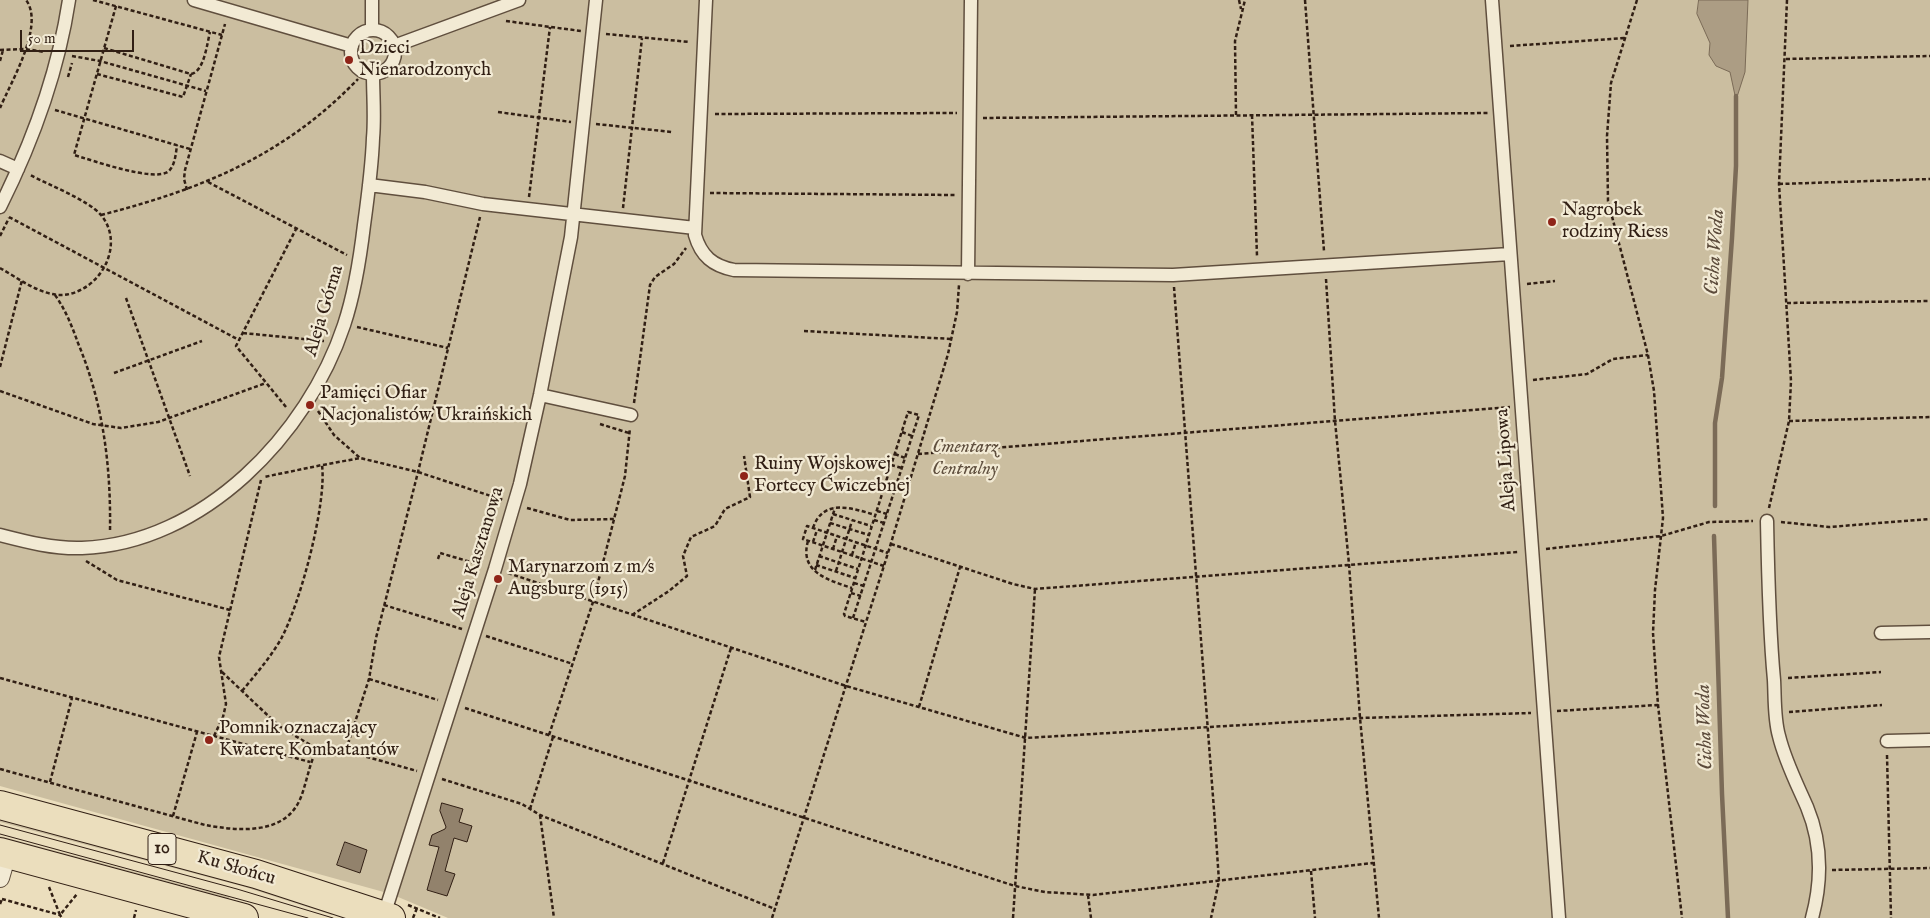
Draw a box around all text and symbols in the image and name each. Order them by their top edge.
scale bar [22,20,136,52]
text: 50 m [28,29,56,48]
place label: Dzieci Nienarodzonych [359,38,491,82]
marker: Dzieci Nienarodzonych [343,54,355,66]
place label: Nagrobek rodziny Riess [1562,200,1668,244]
water label: Cicha Woda [1701,208,1731,296]
marker: Nagrobek rodziny Riess [1546,216,1558,228]
street label: Aleja Górna [300,263,350,359]
place label: Pamięci Ofiar Nacjonalistów Ukraińskich [320,383,532,427]
marker: Pamięci Ofiar Nacjonalistów Ukraińskich [304,399,316,411]
street label: Aleja Lipowa [1492,408,1522,512]
park label: Cmentarz Centralny [932,437,998,481]
place label: Ruiny Wojskowej Fortecy Ćwiczebnej [754,454,910,498]
marker: Ruiny Wojskowej Fortecy Ćwiczebnej [738,470,750,482]
street label: Aleja Kasztanowa [448,484,510,622]
place label: Marynarzom z m/s Augsburg (1915) [508,557,654,601]
marker: Marynarzom z m/s Augsburg (1915) [492,573,504,585]
water label: Cicha Woda [1693,684,1719,770]
place label: Pomnik oznaczający Kwaterę Kombatantów [219,718,399,762]
marker: Pomnik oznaczający Kwaterę Kombatantów [203,734,215,746]
road number: 10 [148,834,176,864]
street label: Ku Słońcu [194,847,278,891]

